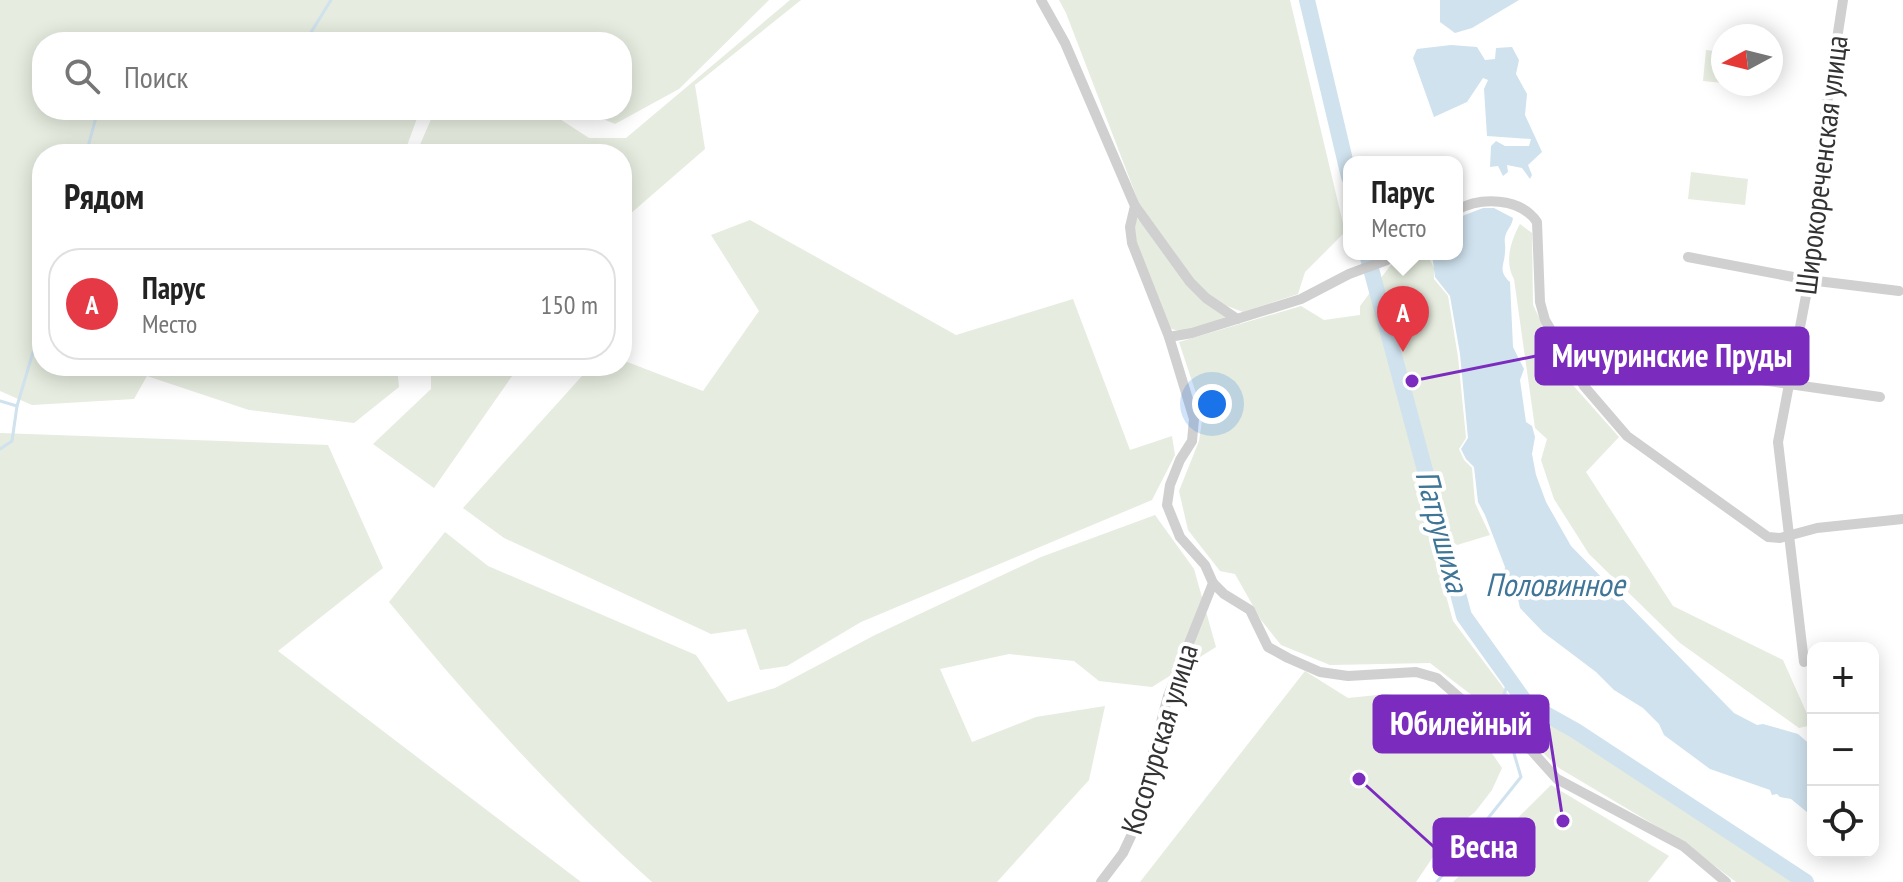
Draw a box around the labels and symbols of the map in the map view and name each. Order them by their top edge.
north arrow [1711,24,1783,96]
street label: Широкореченская улица [1785,33,1856,297]
pin: A [1377,286,1429,352]
callout: Мичуринские Пруды [1536,328,1808,384]
text: Мичуринские Пруды [1552,334,1792,376]
your location [1192,384,1232,424]
water label: Патрушиха [1407,465,1480,598]
water label: Половинное [1485,563,1626,605]
street label: Косотурская улица [1111,639,1206,838]
callout: Юбилейный [1374,696,1548,752]
text: Юбилейный [1390,702,1532,744]
callout: Весна [1434,819,1534,875]
text: Весна [1450,825,1518,867]

